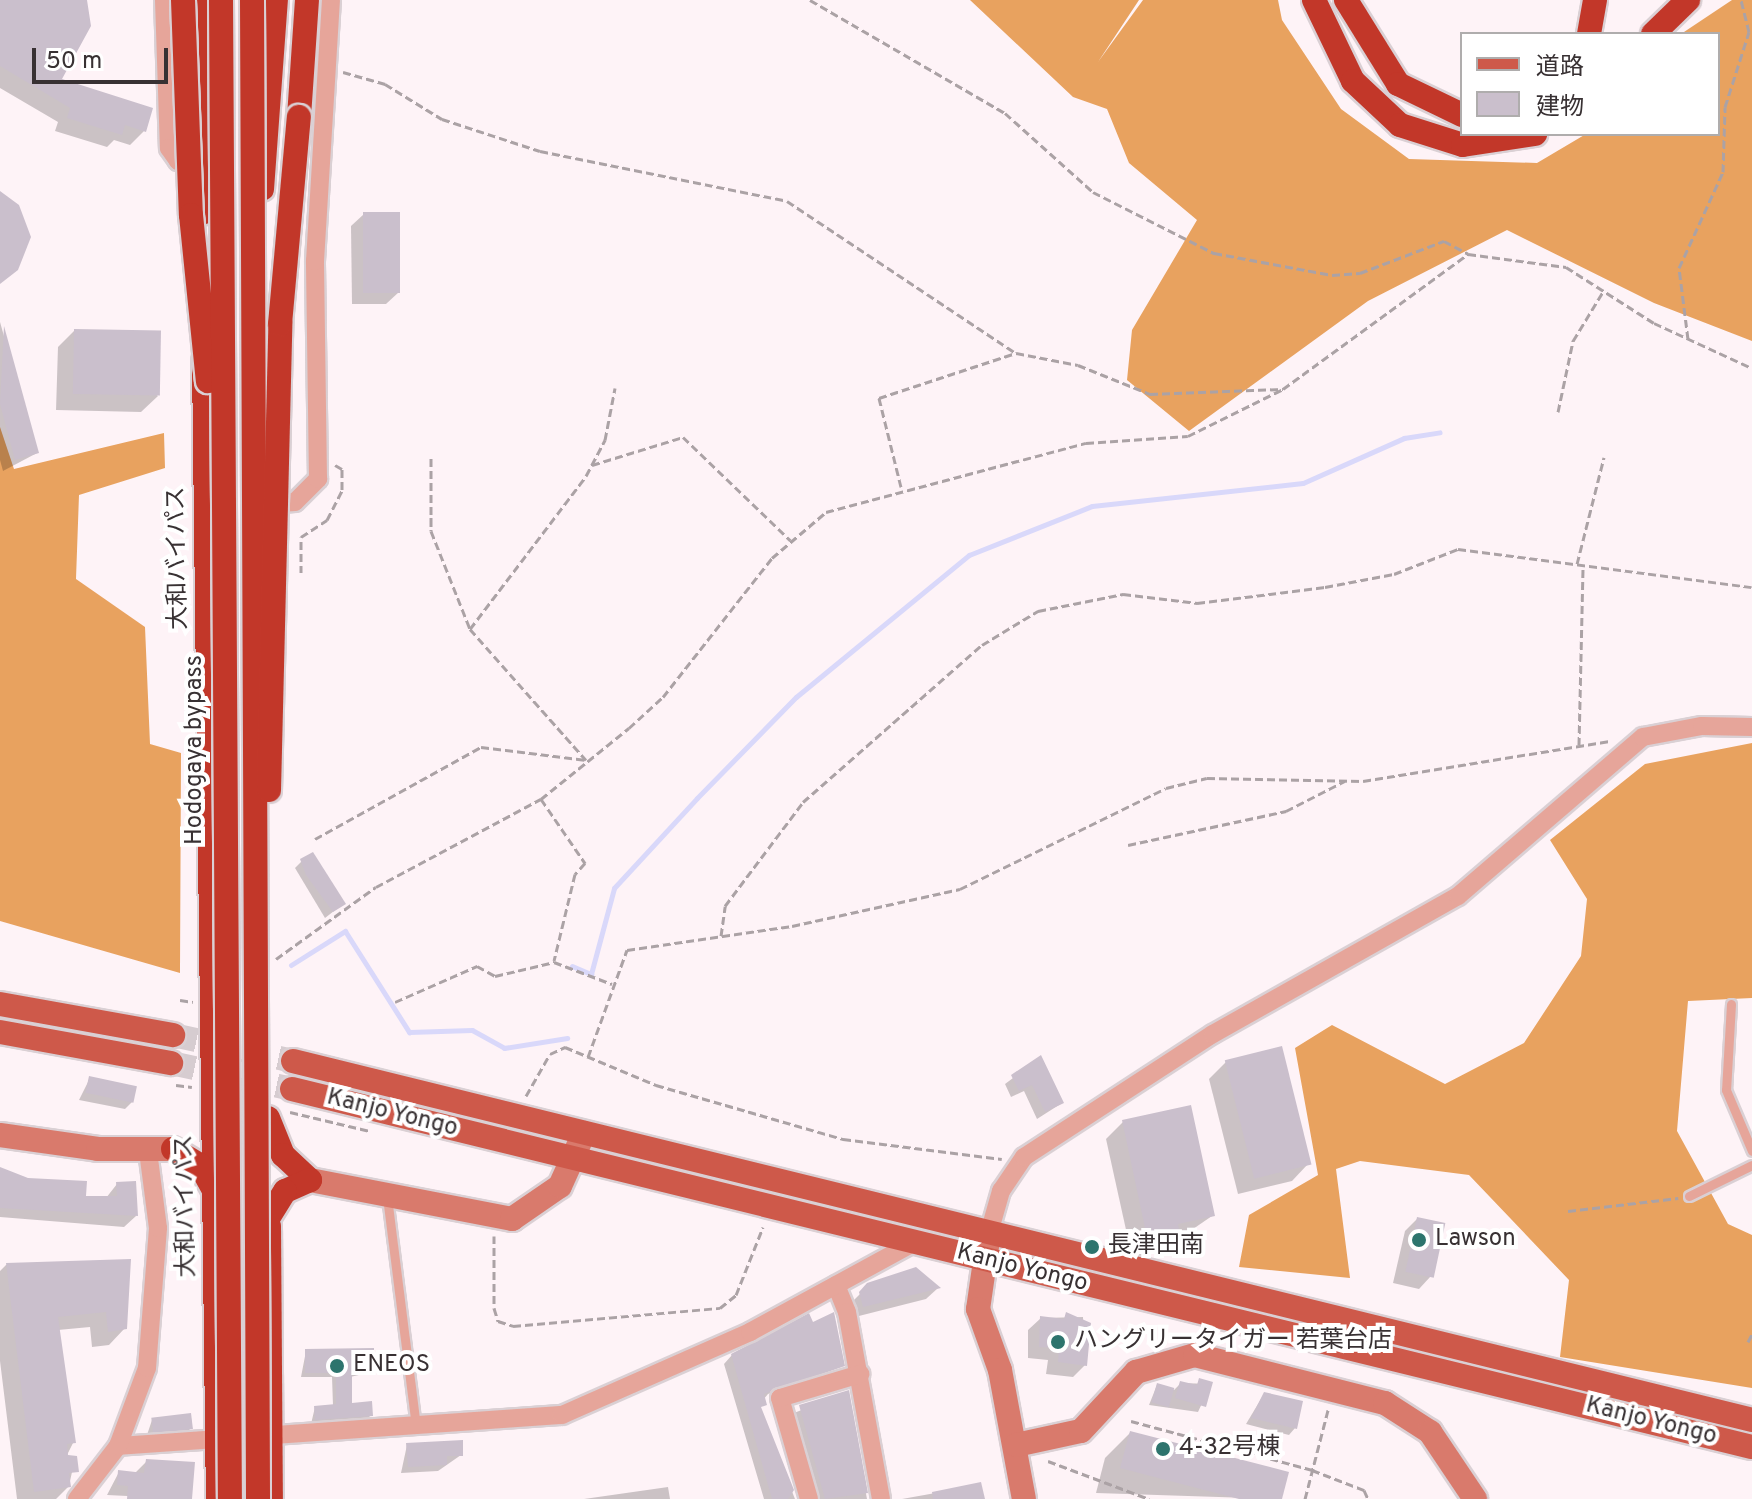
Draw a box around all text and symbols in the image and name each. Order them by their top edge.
scale bar [36,32,172,82]
legend [1460,32,1720,136]
text: 50 m [46,47,102,77]
text: 道路 [1536,53,1584,83]
text: 建物 [1536,93,1584,123]
street label: 大和バイパス [163,486,195,630]
street label: Hodogaya bypass [182,655,210,845]
street label: Kanjo Yongo [323,1084,461,1144]
street label: 大和バイパス [171,1134,203,1278]
place label: Lawson [1435,1226,1516,1254]
marker: Lawson [1410,1231,1428,1249]
place label: 長津田南 [1108,1233,1204,1261]
marker: 長津田南 [1083,1238,1101,1256]
street label: Kanjo Yongo [953,1239,1091,1299]
place label: ハングリータイガー 若葉台店 [1074,1328,1392,1356]
marker: ハングリータイガー 若葉台店 [1049,1333,1067,1351]
place label: ENEOS [353,1352,430,1380]
marker: ENEOS [328,1357,346,1375]
street label: Kanjo Yongo [1582,1392,1720,1452]
place label: 4-32号棟 [1179,1435,1280,1463]
marker: 4-32号棟 [1154,1440,1172,1458]

